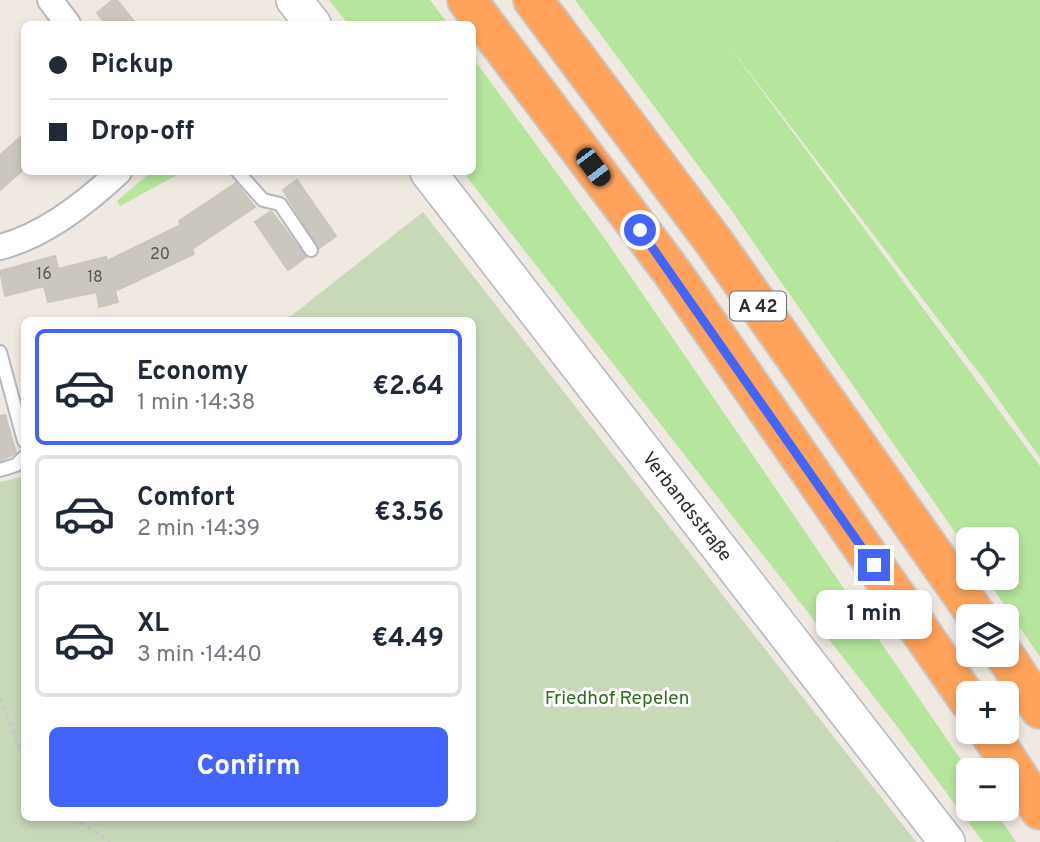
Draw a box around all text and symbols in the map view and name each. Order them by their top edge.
text: Pickup [91,49,174,82]
text: Drop-off [91,116,194,149]
car [572,144,615,190]
route start [624,214,656,246]
house number: 20 [150,245,170,265]
house number: 16 [36,265,52,285]
house number: 18 [87,268,103,288]
road number: A 42 [730,292,786,320]
icon: car [53,356,116,419]
text: Economy [137,356,248,389]
text: €2.64 [373,371,444,404]
text: 1 min · 14:38 [137,389,256,418]
street label: Verbandsstraße [636,447,737,567]
icon: car [53,482,116,545]
text: Comfort [137,482,235,515]
text: €3.56 [374,497,444,530]
text: 2 min · 14:39 [137,515,260,544]
map controls [956,527,1019,821]
button: locate [956,527,1019,590]
route end [858,549,890,581]
callout: 1 min [816,590,932,638]
text: 1 min [846,600,902,629]
button: layers [956,604,1019,667]
icon: car [53,608,116,671]
text: XL [137,608,169,641]
text: €4.49 [372,623,444,656]
text: 3 min · 14:40 [137,641,262,670]
button: + [956,681,1019,744]
park label: Friedhof Repelen [545,687,689,711]
button: Confirm [49,727,448,807]
button: − [956,758,1019,821]

